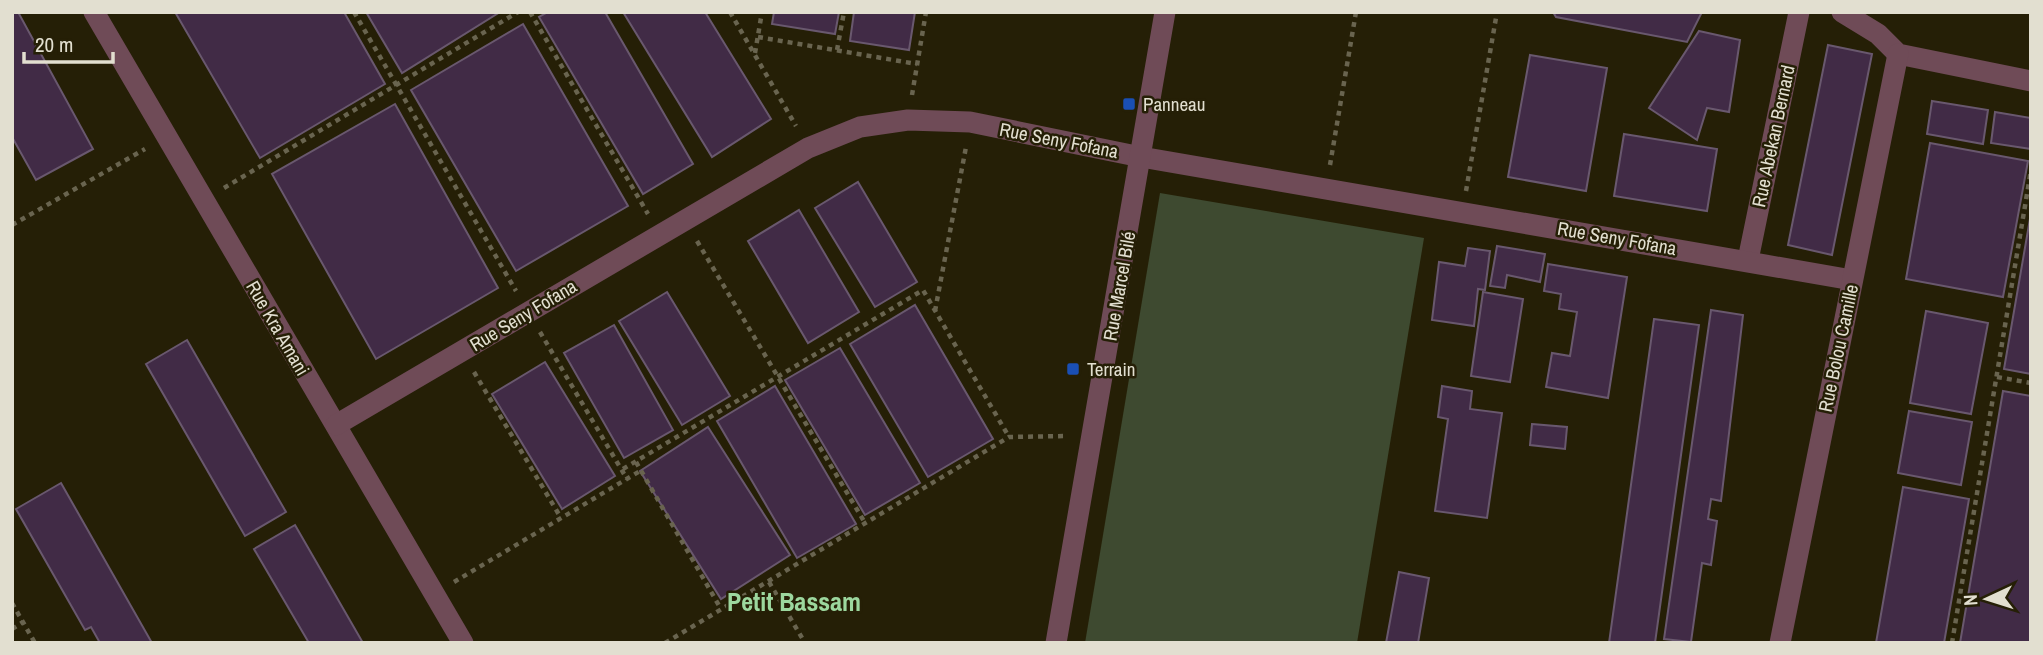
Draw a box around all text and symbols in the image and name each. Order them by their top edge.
scale bar [24,21,114,65]
text: 20 m [35,30,73,59]
street label: Rue Abekan Bernard [1745,63,1801,209]
place label: Panneau [1143,91,1205,117]
marker: Panneau [1121,96,1137,112]
street label: Rue Seny Fofana [997,116,1121,164]
street label: Rue Seny Fofana [1555,215,1679,261]
street label: Rue Marcel Bilé [1097,229,1141,343]
street label: Rue Seny Fofana [465,273,582,357]
street label: Rue Kra Amani [240,276,316,380]
street label: Rue Bolou Camille [1812,282,1864,414]
place label: Terrain [1087,356,1136,382]
marker: Terrain [1065,361,1081,377]
north arrow [1952,564,2022,634]
district label: Petit Bassam [727,584,861,619]
text: N [1957,594,1983,607]

